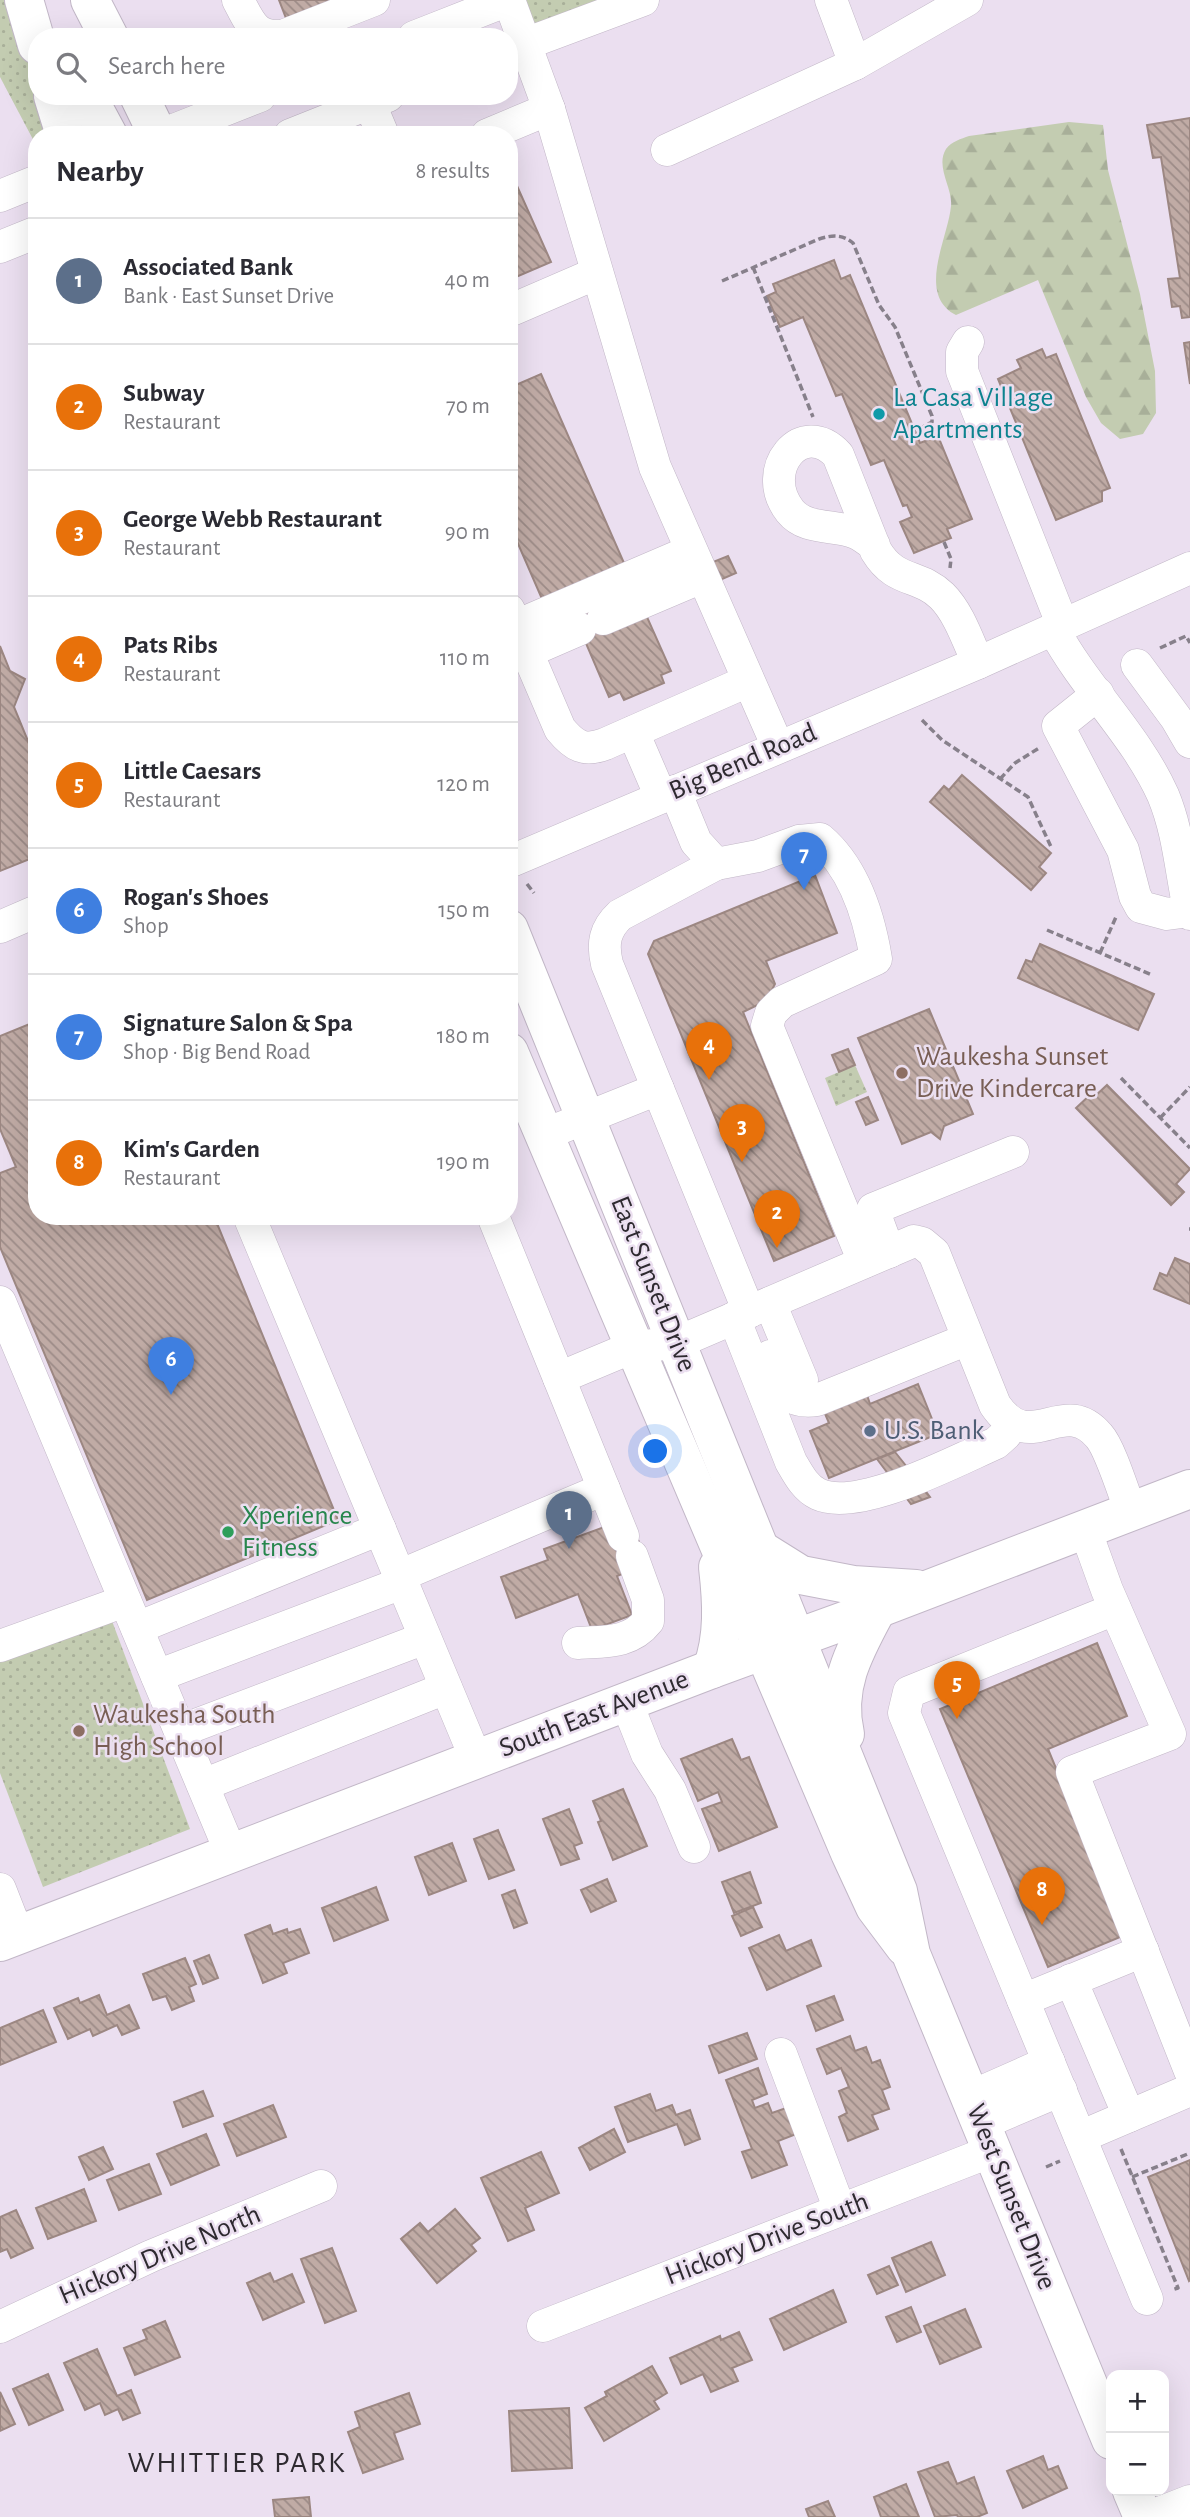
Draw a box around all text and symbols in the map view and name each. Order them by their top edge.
search box [28,28,518,105]
icon: search [52,48,90,86]
text: Search here [108,53,226,79]
text: Nearby [56,157,144,187]
text: 8 results [416,160,490,183]
text: Associated Bank [123,254,293,280]
text: 1 [75,269,83,292]
text: 40 m [445,269,490,292]
text: Bank · East Sunset Drive [123,285,334,308]
text: Subway [123,380,205,406]
place label: La Casa Village Apartments [893,384,1054,444]
text: 2 [74,395,84,418]
text: 70 m [446,395,490,418]
marker: La Casa Village Apartments [871,406,887,422]
text: Restaurant [123,411,220,434]
text: George Webb Restaurant [123,506,382,532]
text: 3 [74,521,84,544]
text: 90 m [445,521,490,544]
text: Restaurant [123,537,220,560]
text: Pats Ribs [123,632,218,658]
text: 4 [73,647,85,670]
text: 110 m [440,647,490,670]
text: Restaurant [123,663,220,686]
street label: Big Bend Road [665,718,821,806]
text: Little Caesars [123,758,261,784]
text: 5 [74,773,84,796]
text: 120 m [437,773,490,796]
text: Restaurant [123,789,220,812]
pin: 7 [781,832,827,890]
text: Rogan's Shoes [123,884,269,910]
text: 6 [73,899,85,922]
text: 150 m [438,899,490,922]
text: Shop [123,915,169,938]
text: Signature Salon & Spa [123,1010,353,1036]
pin: 4 [686,1022,732,1080]
text: 7 [74,1025,84,1048]
text: 180 m [437,1025,490,1048]
text: Shop · Big Bend Road [123,1041,310,1064]
place label: Waukesha Sunset Drive Kindercare [916,1043,1108,1103]
marker: Waukesha Sunset Drive Kindercare [894,1065,910,1081]
pin: 3 [719,1104,765,1162]
text: Kim's Garden [123,1136,260,1162]
text: 8 [73,1151,85,1174]
text: 190 m [437,1151,490,1174]
text: Restaurant [123,1167,220,1190]
pin: 2 [754,1190,800,1248]
street label: East Sunset Drive [605,1192,701,1376]
pin: 6 [148,1337,194,1395]
place label: U.S. Bank [884,1417,985,1445]
marker: U.S. Bank [862,1423,878,1439]
your location [638,1434,672,1468]
pin: 1 [546,1491,592,1549]
place label: Xperience Fitness [242,1502,352,1562]
marker: Xperience Fitness [220,1524,236,1540]
pin: 5 [934,1661,980,1719]
street label: South East Avenue [496,1665,692,1763]
place label: Waukesha South High School [93,1701,276,1761]
marker: Waukesha South High School [71,1723,87,1739]
pin: 8 [1019,1867,1065,1925]
street label: West Sunset Drive [961,2100,1061,2294]
street label: Hickory Drive South [661,2187,873,2291]
street label: Hickory Drive North [55,2200,265,2310]
map controls [1106,2370,1169,2496]
button: + [1106,2370,1169,2433]
button: − [1106,2433,1169,2496]
district label: WHITTIER PARK [128,2448,346,2478]

